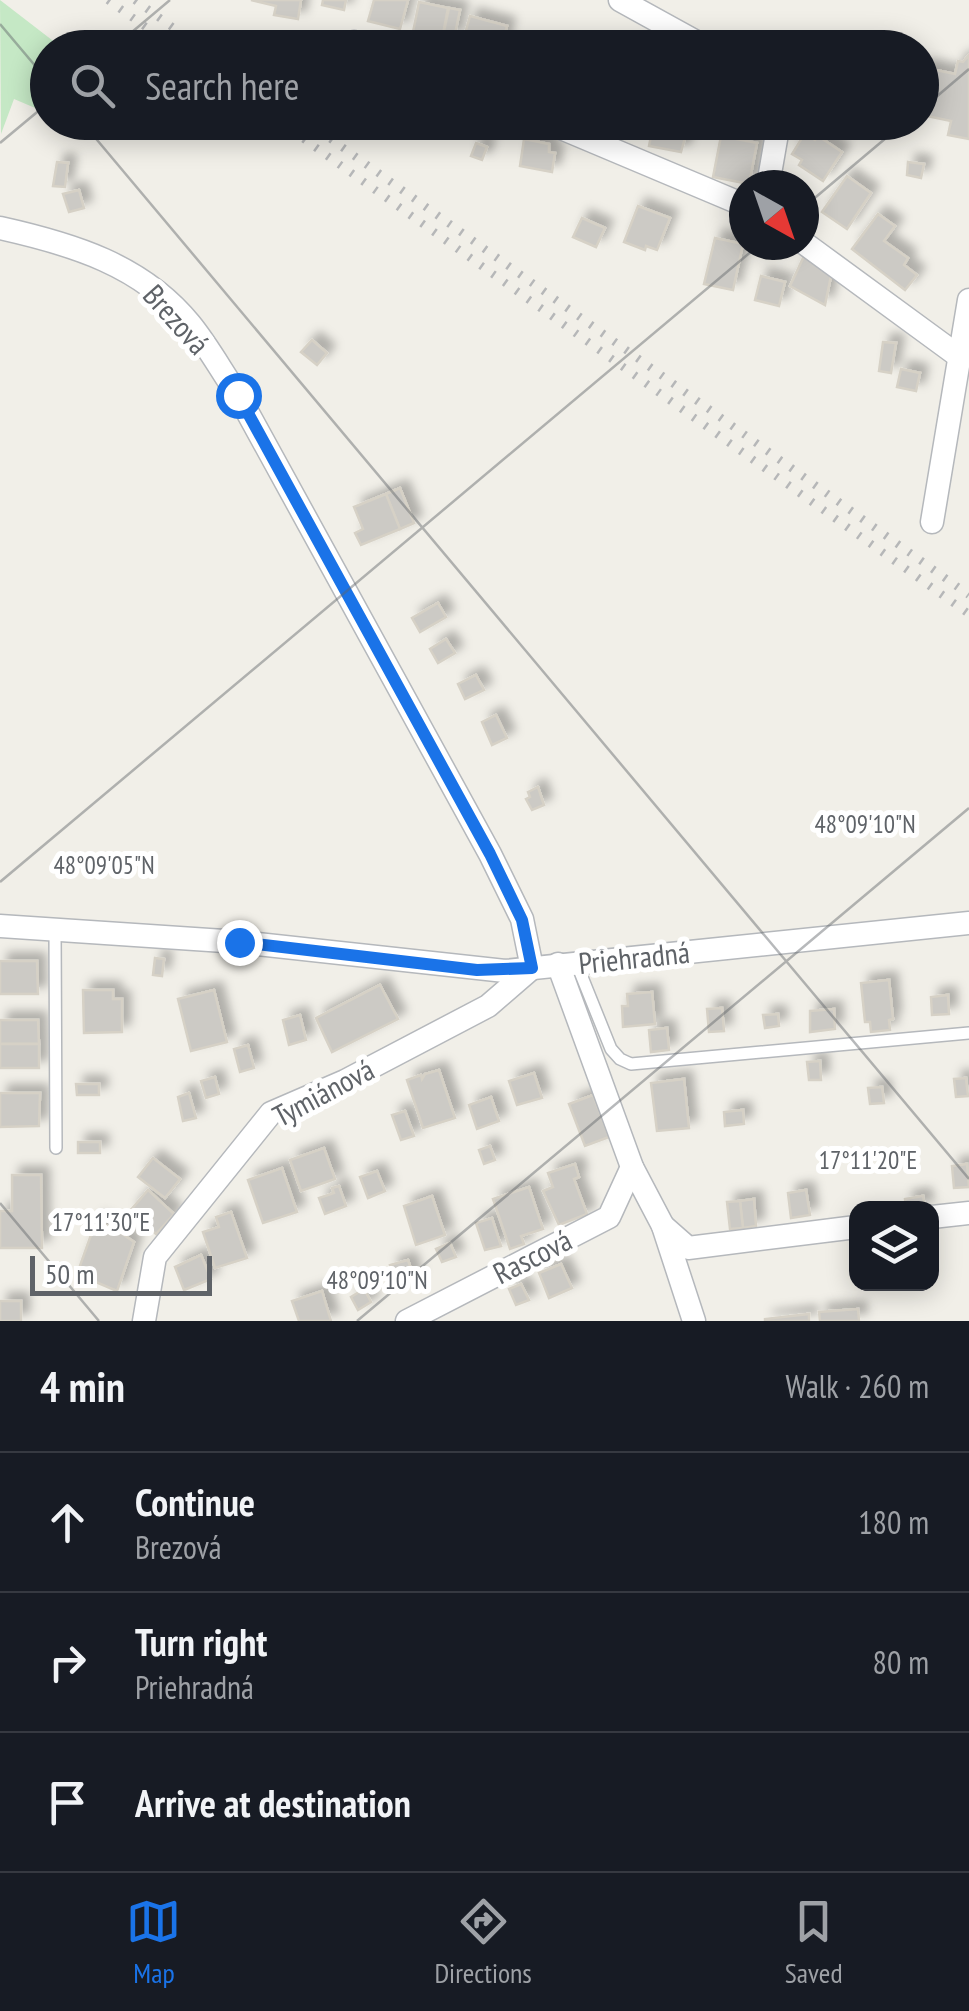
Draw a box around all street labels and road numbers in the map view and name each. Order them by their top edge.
street label: Brezová [135,276,219,362]
street label: Priehradná [577,932,691,982]
street label: Tymiánová [266,1049,380,1135]
street label: Rascová [486,1220,578,1292]

